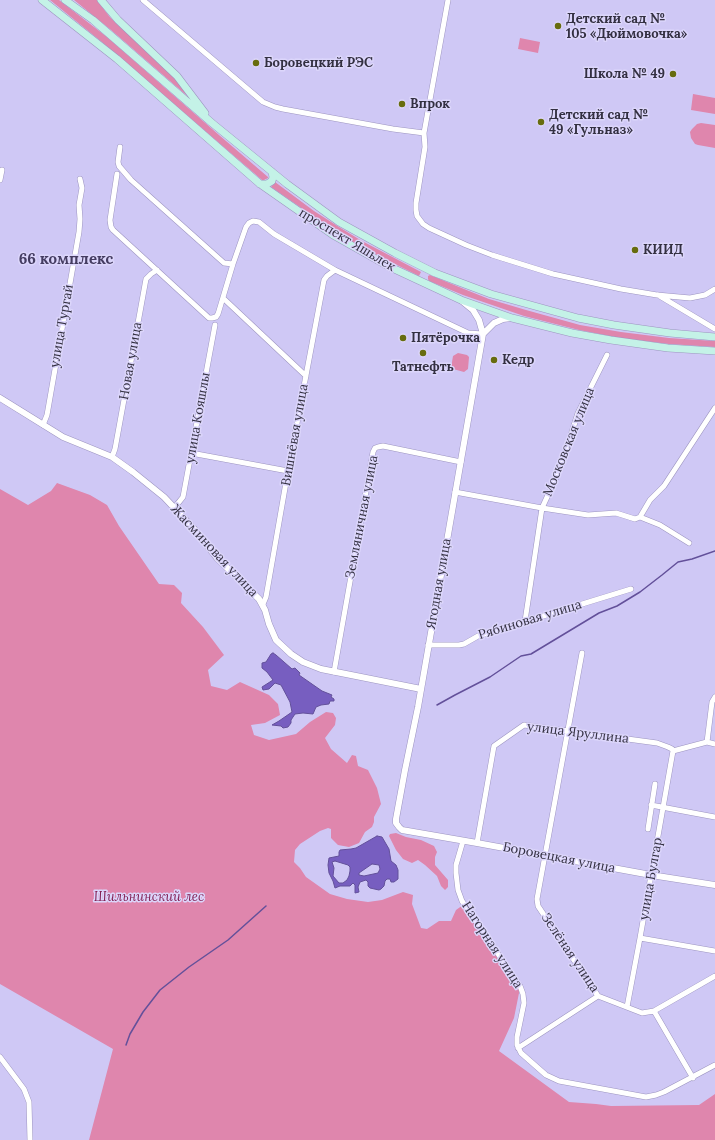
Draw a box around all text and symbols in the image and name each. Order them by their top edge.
place label: Детский сад № 105 «Дюймовочка» [566,11,687,42]
marker: Детский сад № 105 «Дюймовочка» [553,21,563,31]
place label: Боровецкий РЭС [264,55,373,71]
marker: Боровецкий РЭС [251,58,261,68]
place label: Школа № 49 [584,66,665,82]
marker: Школа № 49 [668,69,678,79]
place label: Впрок [410,96,450,112]
marker: Впрок [397,99,407,109]
place label: Детский сад № 49 «Гульназ» [549,107,648,138]
marker: Детский сад № 49 «Гульназ» [536,117,546,127]
street label: проспект Яшьлек [296,205,398,275]
place label: КИИД [643,242,683,258]
marker: КИИД [630,245,640,255]
district label: 66 комплекс [19,251,113,269]
street label: улица Тургай [47,283,77,369]
street label: Новая улица [116,321,146,401]
place label: Пятёрочка [411,330,480,346]
marker: Пятёрочка [398,333,408,343]
marker: Татнефть [418,348,428,358]
place label: Кедр [502,352,534,368]
marker: Кедр [489,355,499,365]
place label: Татнефть [392,359,454,375]
street label: улица Кояшлы [182,371,214,465]
street label: Вишнёвая улица [278,383,312,487]
street label: Московская улица [540,385,598,499]
street label: Земляничная улица [342,454,382,580]
street label: Жасминовая улица [167,501,261,601]
street label: Ягодная улица [423,537,455,631]
street label: Рябиновая улица [476,597,584,643]
street label: улица Яруллина [526,719,630,747]
street label: улица Булгар [636,836,666,922]
street label: Боровецкая улица [501,839,617,877]
park label: Шильнинский лес [94,889,204,905]
street label: Нагорная улица [458,899,526,991]
street label: Зелёная улица [538,910,602,996]

